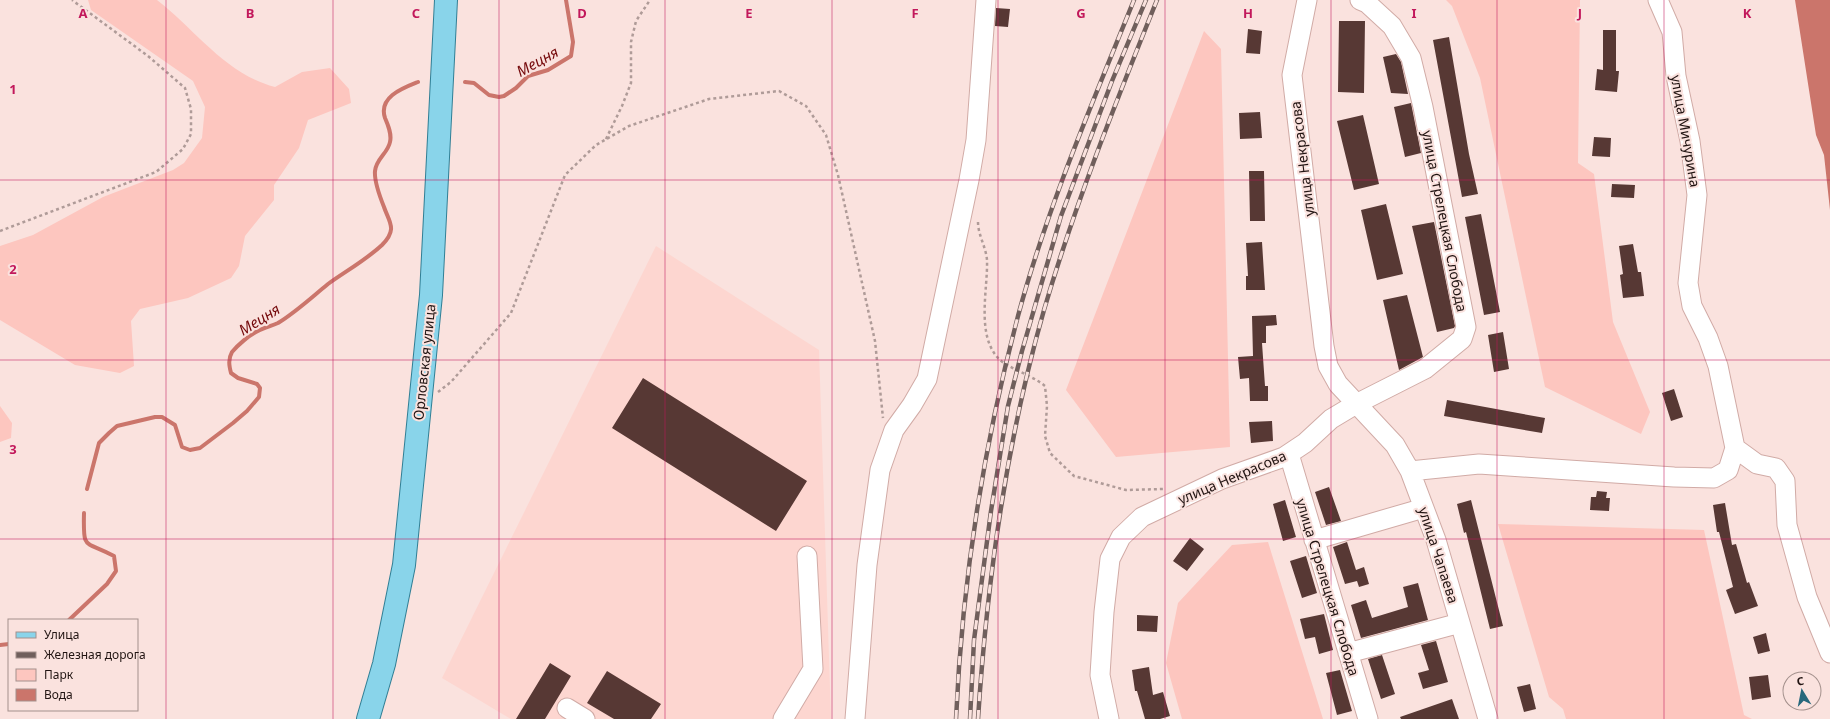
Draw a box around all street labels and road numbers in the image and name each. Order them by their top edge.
street label: улица Мичурина [1667,73,1705,189]
street label: улица Некрасова [1286,100,1318,218]
street label: улица Стрелецкая Слобода [1418,129,1472,313]
street label: Орловская улица [408,303,440,421]
street label: улица Некрасова [1175,446,1289,508]
street label: улица Стрелецкая Слобода [1292,496,1364,678]
street label: улица Чапаева [1414,504,1464,606]

